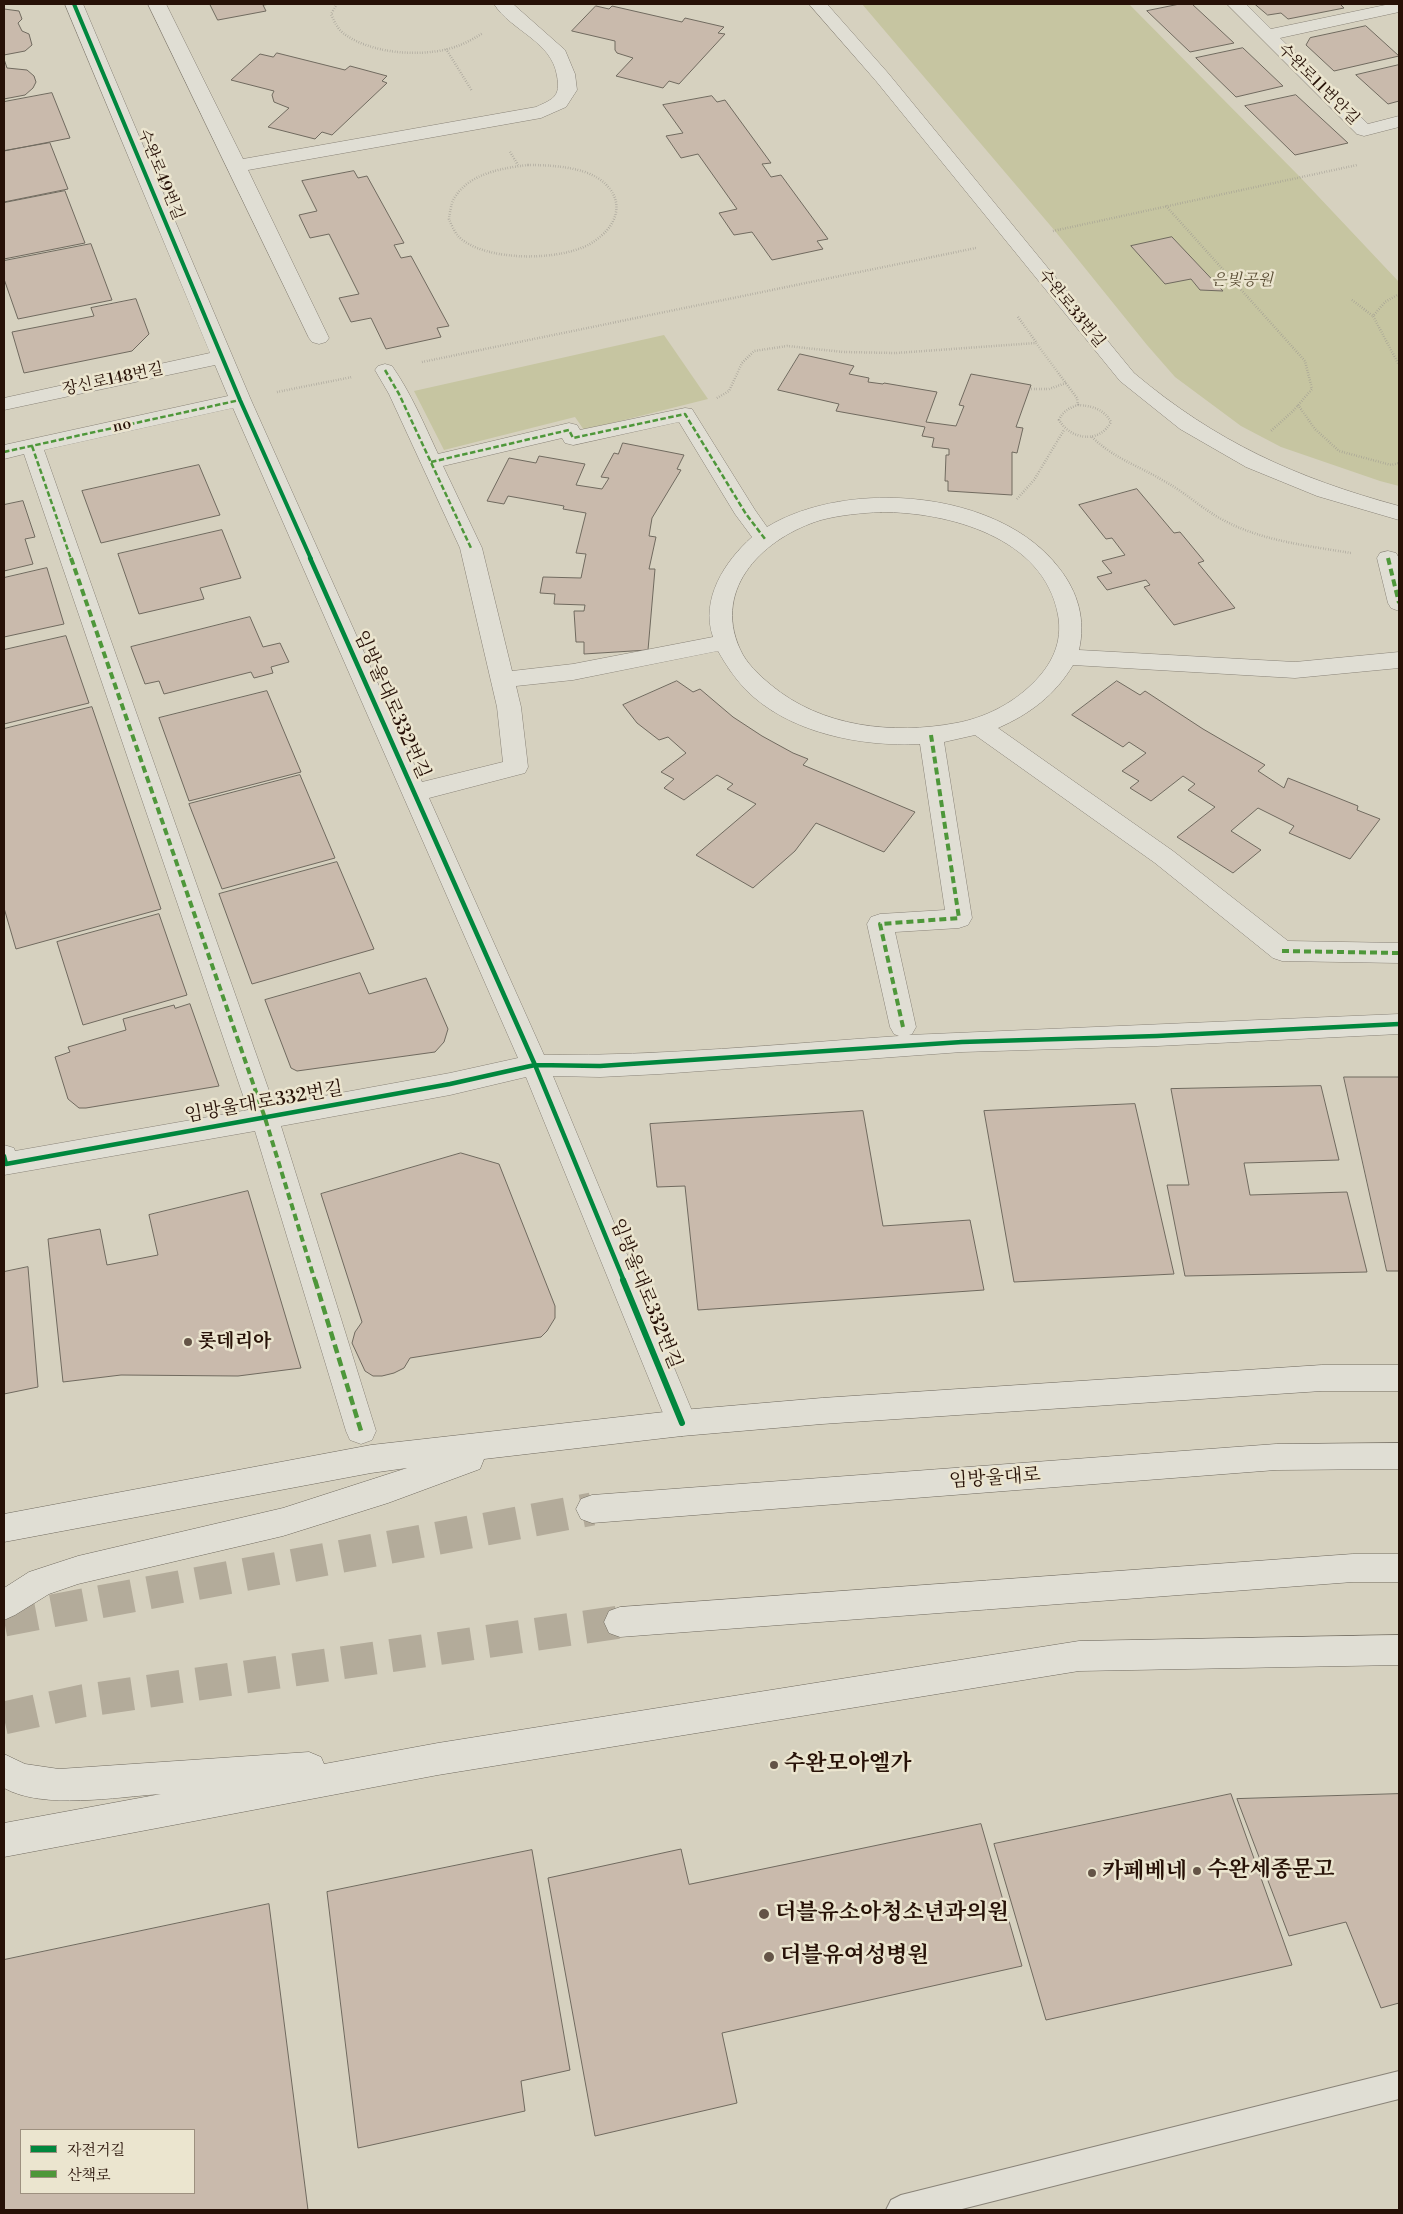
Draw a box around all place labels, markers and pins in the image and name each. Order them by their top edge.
place label: 롯데리아 [198,1331,271,1353]
marker: 롯데리아 [182,1336,194,1348]
place label: 수완모아엘가 [784,1752,912,1778]
marker: 수완모아엘가 [768,1759,780,1771]
place label: 수완세종문고 [1207,1858,1335,1884]
place label: 카페베네 [1102,1860,1187,1886]
marker: 수완세종문고 [1191,1865,1203,1877]
marker: 카페베네 [1086,1867,1098,1879]
place label: 더블유소아청소년과의원 [775,1901,1009,1927]
marker: 더블유소아청소년과의원 [757,1907,771,1921]
place label: 더블유여성병원 [780,1944,929,1970]
marker: 더블유여성병원 [762,1950,776,1964]

